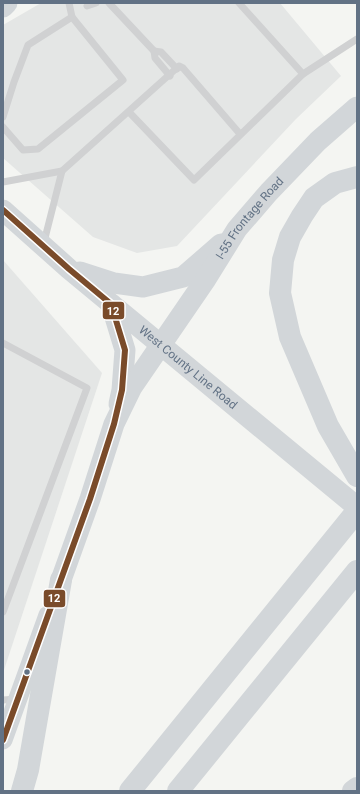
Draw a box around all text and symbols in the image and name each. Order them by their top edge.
street label: I-55 Frontage Road [213,174,287,262]
line badge: 12 [102,301,125,320]
text: 12 [107,305,119,318]
street label: West County Line Road [136,323,240,412]
line badge: 12 [43,589,66,608]
text: 12 [48,592,60,605]
unlabelled marker [22,667,32,677]

